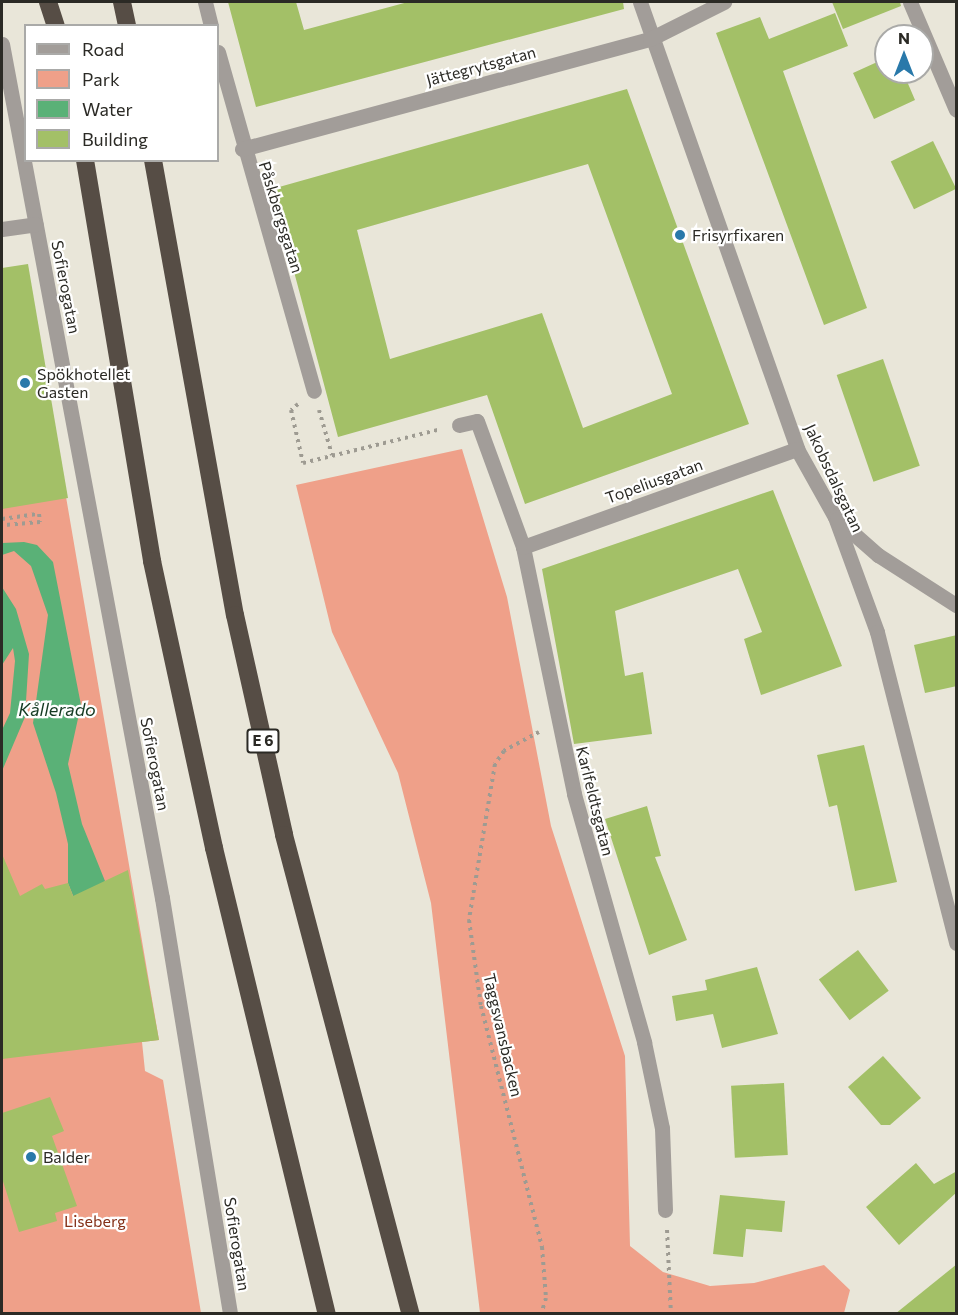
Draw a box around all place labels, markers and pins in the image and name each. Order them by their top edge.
place label: Frisyrfixaren [692,225,784,245]
marker: Frisyrfixaren [673,228,687,242]
place label: Spökhotellet Gasten [37,364,131,402]
marker: Spökhotellet Gasten [18,376,32,390]
place label: Balder [43,1147,90,1167]
marker: Balder [24,1150,38,1164]

